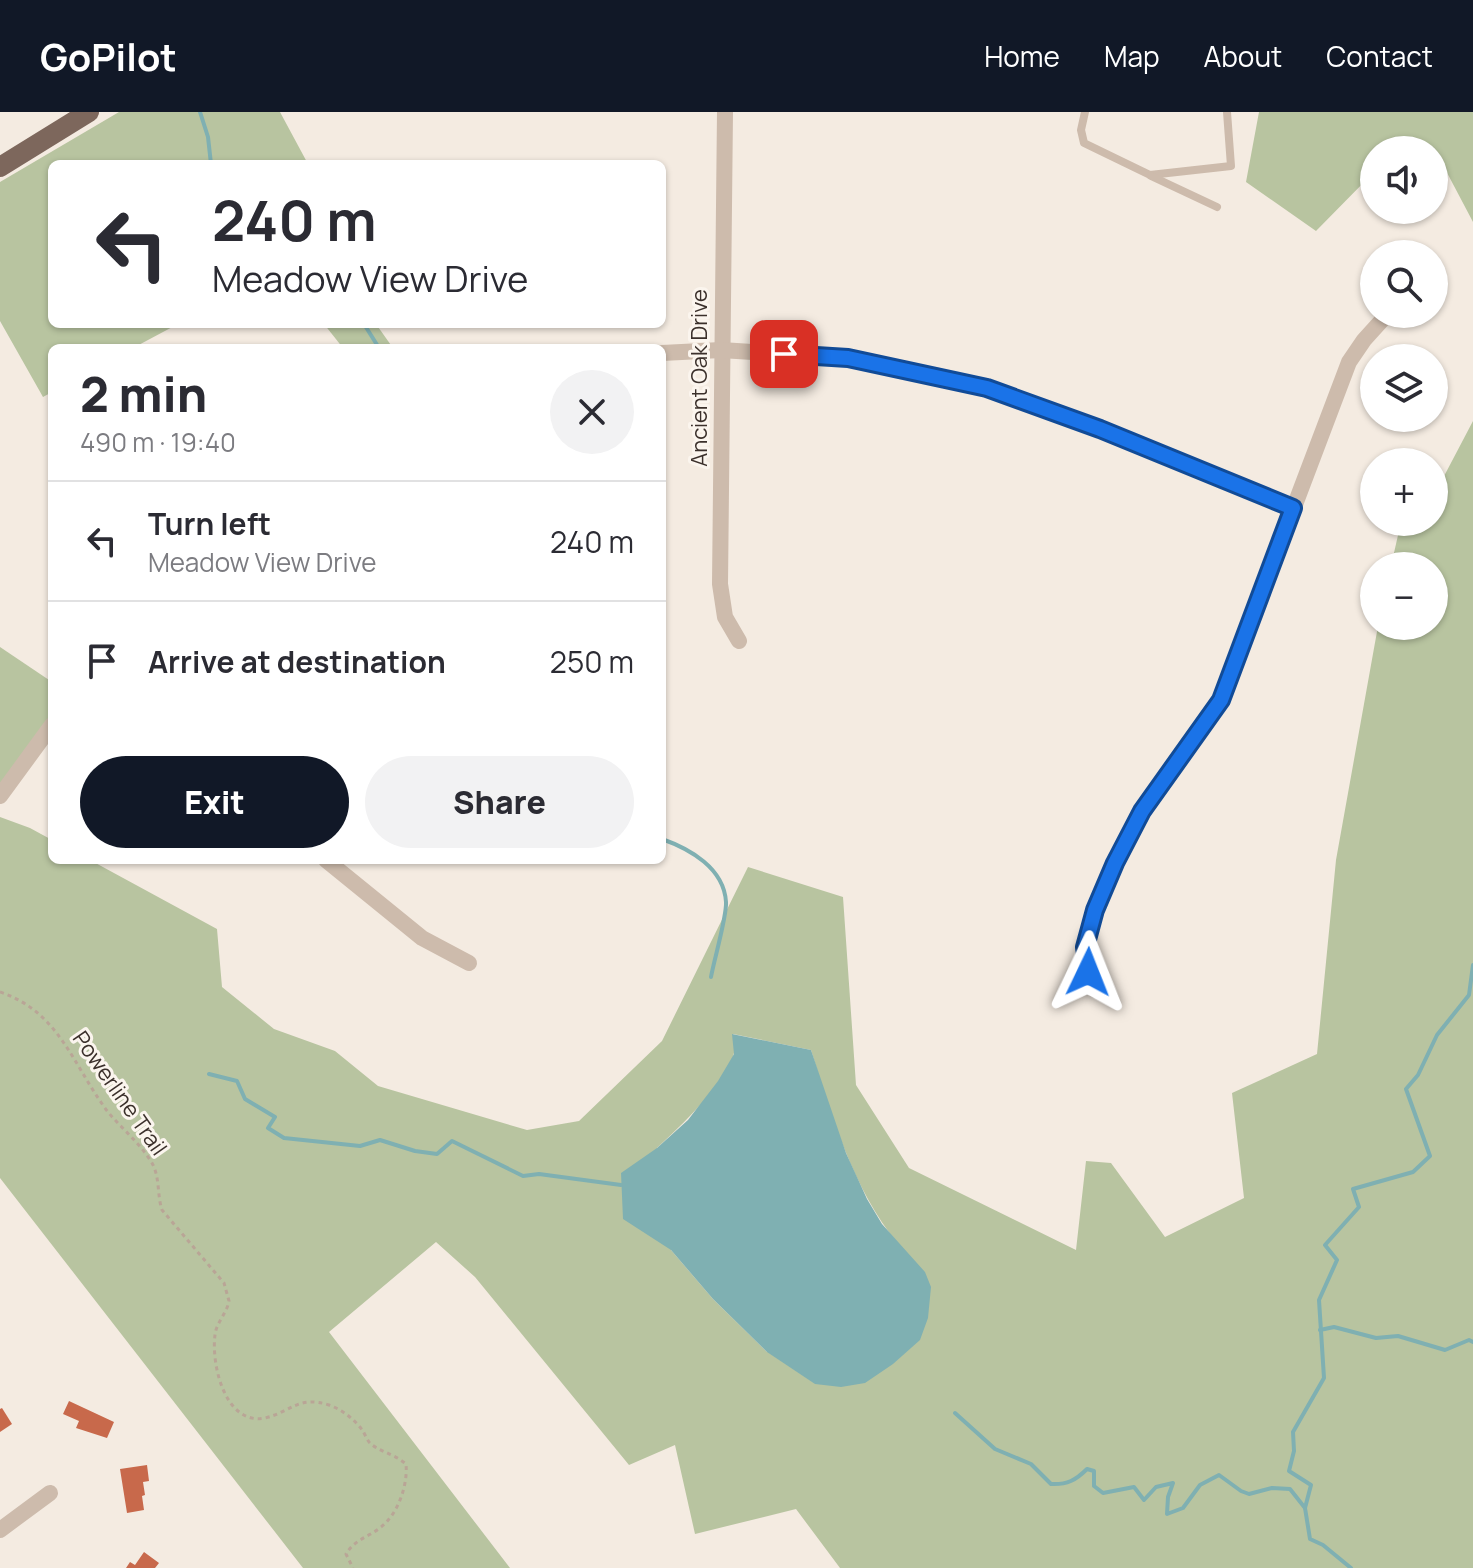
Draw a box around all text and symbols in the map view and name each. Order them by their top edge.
text: GoPilot [40,30,177,82]
text: Home [984,37,1060,75]
text: Map [1104,37,1160,75]
text: About [1204,37,1282,75]
text: Contact [1326,37,1433,75]
map controls [1360,136,1448,640]
button: sound [1360,136,1448,224]
text: 240 m [212,181,377,258]
icon: left [80,192,184,296]
button: search [1360,240,1448,328]
text: Meadow View Drive [212,254,528,303]
street label: Ancient Oak Drive [684,289,714,467]
pin [750,320,818,388]
icon: arrive [762,332,806,376]
button: layers [1360,344,1448,432]
text: 2 min [80,361,207,426]
button: close [550,370,634,454]
text: 490 m · 19:40 [80,424,236,460]
button: + [1360,448,1448,536]
text: Turn left [148,503,271,544]
icon: left [80,519,124,563]
text: 240 m [550,521,634,562]
text: Meadow View Drive [148,544,377,580]
button: − [1360,552,1448,640]
icon: arrive [80,639,124,683]
text: Arrive at destination [148,641,446,682]
text: 250 m [550,641,634,682]
button: Exit [80,756,349,848]
button: Share [365,756,634,848]
position arrow [1046,930,1130,1014]
street label: Powerline Trail [66,1025,174,1161]

